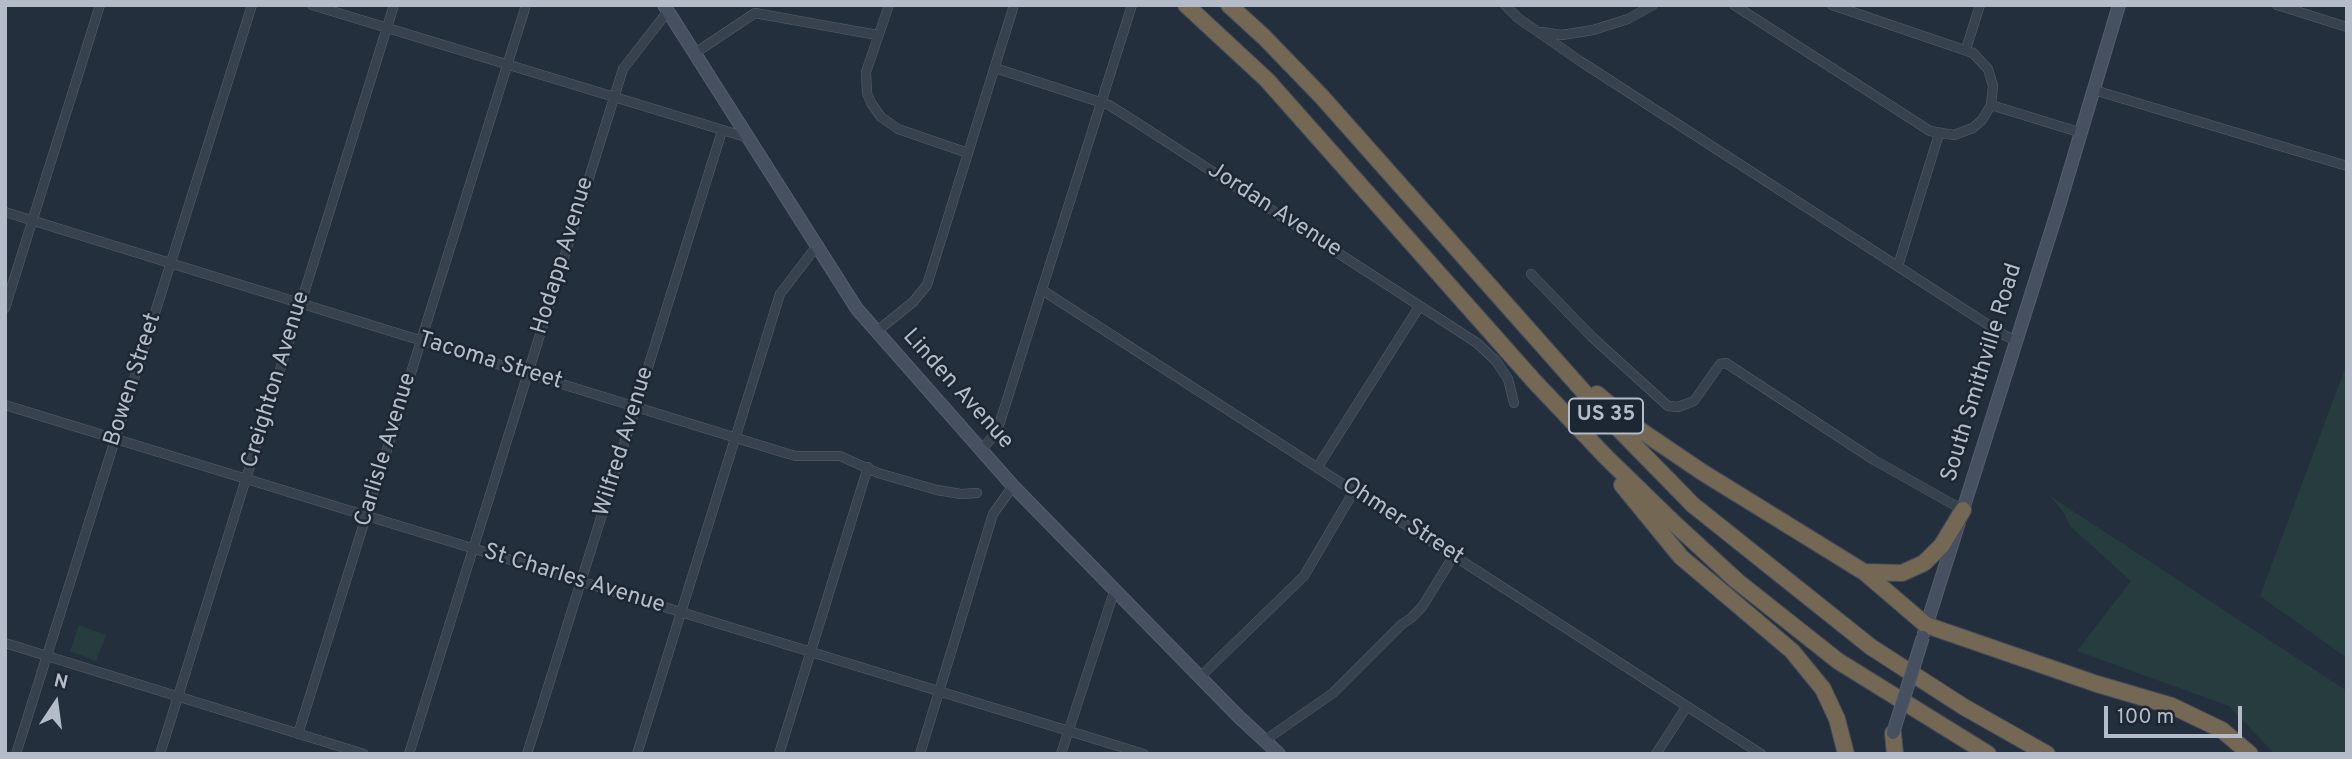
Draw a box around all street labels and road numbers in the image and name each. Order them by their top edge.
street label: Jordan Avenue [1202,157,1346,265]
street label: Hodapp Avenue [527,174,601,338]
street label: South Smithville Road [1937,261,2029,485]
street label: Creighton Avenue [237,288,317,472]
street label: Bowen Street [99,310,169,450]
street label: Linden Avenue [896,324,1018,456]
street label: Tacoma Street [415,327,565,397]
street label: Wilfred Avenue [589,364,661,520]
street label: Carlisle Avenue [350,370,424,530]
road number: US 35 [1569,398,1643,434]
street label: Ohmer Street [1336,472,1468,572]
street label: St Charles Avenue [480,539,668,621]

